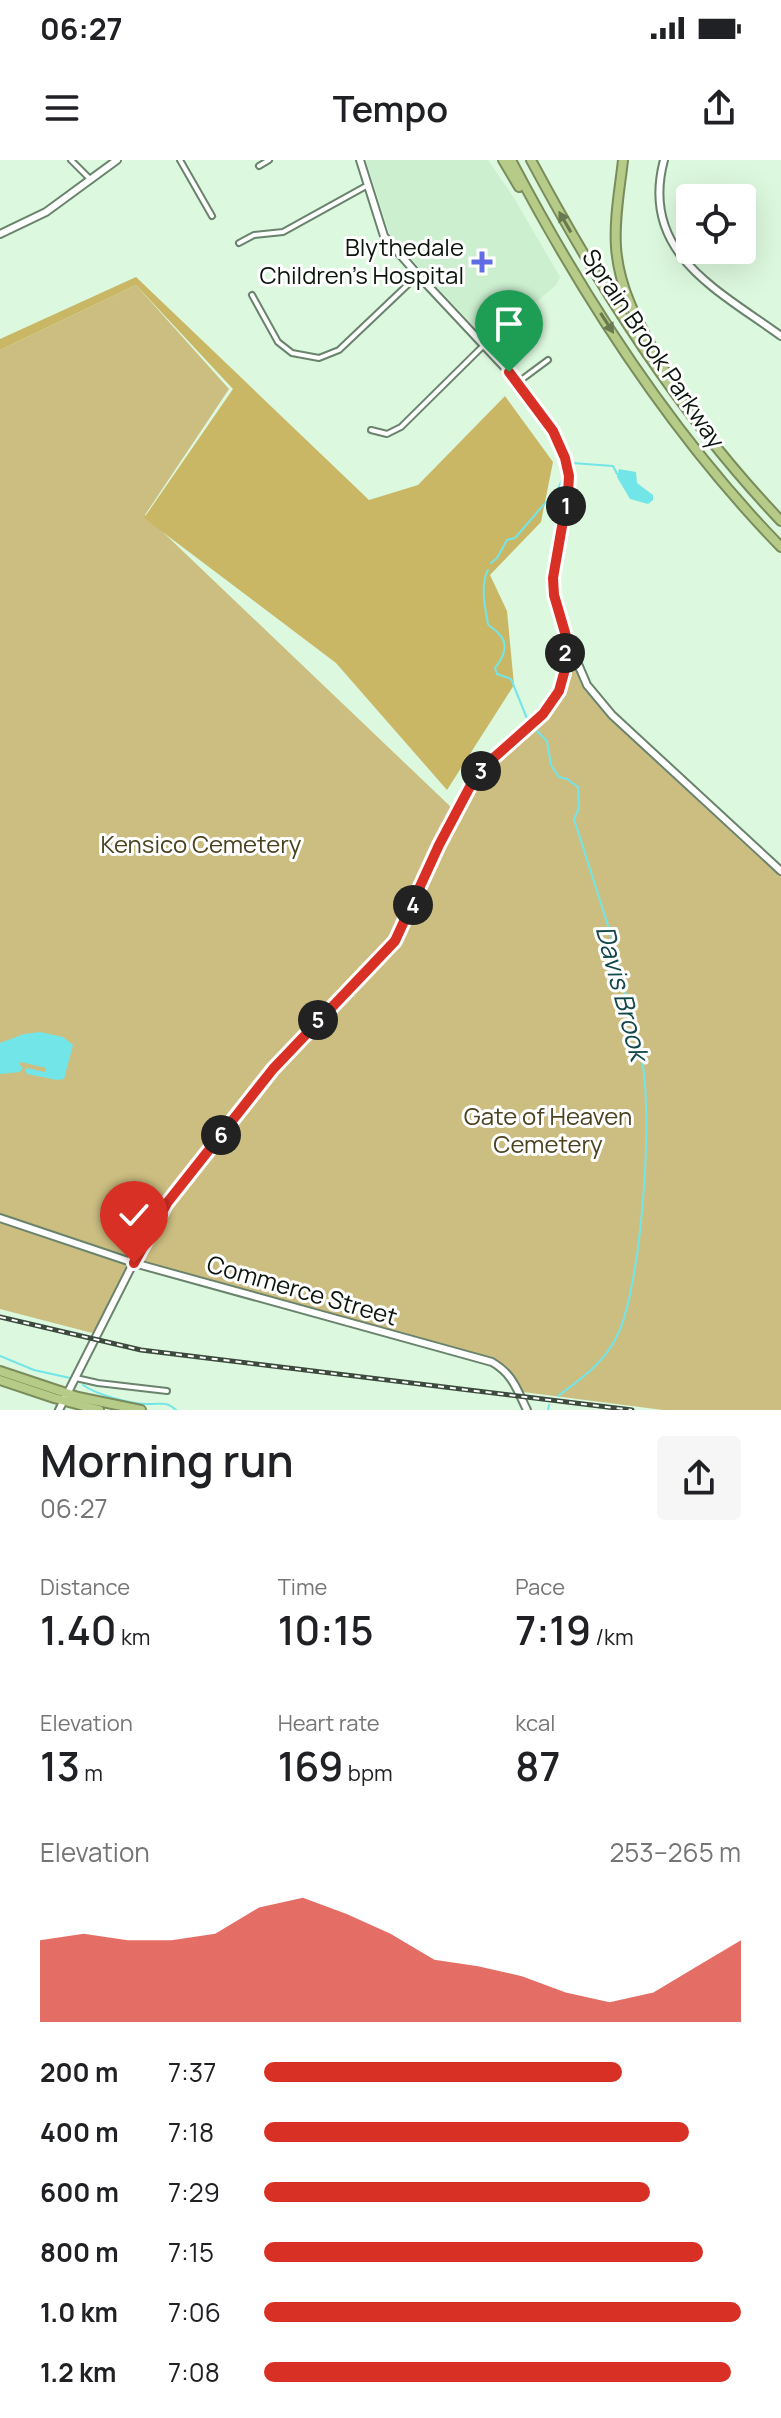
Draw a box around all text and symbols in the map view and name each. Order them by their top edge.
text: 06:27 [40,8,123,49]
text: Tempo [333,84,448,133]
icon: menu [40,86,84,130]
icon: share [697,86,741,130]
map controls [676,184,756,264]
button: locate [676,184,756,264]
one-way arrow [558,211,572,233]
place label: Blythedale Children's Hospital [260,230,464,291]
street label: Sprain Brook Parkway [575,242,734,455]
marker: Blythedale Children's Hospital [471,251,493,273]
pin [475,290,543,372]
icon: arrive [487,302,531,346]
one-way arrow [599,312,613,334]
pin: 1 [546,486,586,526]
text: 1 [561,491,571,521]
pin: 2 [545,633,585,673]
text: 2 [558,638,572,668]
pin: 3 [461,751,501,791]
text: 3 [475,756,487,786]
park label: Kensico Cemetery [101,827,302,860]
pin: 4 [393,885,433,925]
text: 4 [406,890,420,920]
water label: Davis Brook [588,921,659,1068]
pin: 5 [298,1000,338,1040]
text: 5 [312,1005,324,1035]
park label: Gate of Heaven Cemetery [464,1099,632,1160]
pin: 6 [201,1115,241,1155]
text: 6 [214,1120,228,1150]
pin [100,1181,168,1263]
icon: check [112,1193,156,1237]
street label: Commerce Street [203,1247,401,1333]
text: Morning run [40,1430,294,1490]
button: share [657,1436,741,1520]
text: 06:27 [40,1490,108,1526]
text: Distance [40,1572,130,1602]
text: Time [278,1572,327,1602]
text: Pace [515,1572,565,1602]
text: 1.40 [40,1602,117,1657]
text: 10:15 [278,1602,374,1657]
text: 7:19 [515,1602,591,1657]
text: km [117,1622,151,1652]
text: /km [591,1622,634,1652]
text: Elevation [40,1708,133,1738]
text: Heart rate [278,1708,380,1738]
text: kcal [515,1708,555,1738]
text: 13 [40,1738,80,1793]
text: 169 [278,1738,343,1793]
text: 87 [515,1738,560,1793]
text: m [80,1758,103,1788]
text: bpm [343,1758,393,1788]
text: Elevation [40,1834,150,1870]
text: 253–265 m [610,1834,741,1870]
text: 200 m [40,2054,118,2090]
text: 7:37 [168,2054,216,2090]
text: 400 m [40,2114,119,2150]
text: 7:18 [168,2114,214,2150]
text: 600 m [40,2174,119,2210]
text: 7:29 [168,2174,220,2210]
text: 800 m [40,2234,119,2270]
text: 7:15 [168,2234,214,2270]
text: 1.0 km [40,2294,118,2330]
text: 7:06 [168,2294,221,2330]
text: 1.2 km [40,2354,116,2390]
text: 7:08 [168,2354,220,2390]

